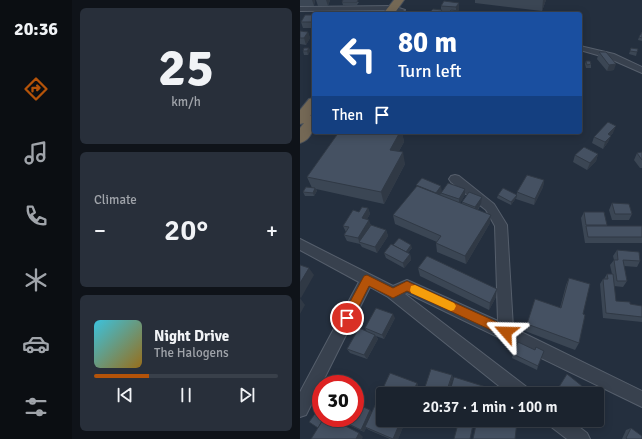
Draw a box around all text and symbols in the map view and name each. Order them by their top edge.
text: 20:36 [14,18,58,40]
text: 80 m [398,26,457,60]
icon: left [332,28,384,80]
text: 25 [158,36,214,100]
text: Turn left [398,60,461,82]
icon: directions [22,75,50,103]
text: km/h [171,94,201,110]
icon: arrive [371,104,393,126]
text: Then [332,106,363,124]
icon: music [22,139,50,167]
text: Climate [94,192,137,208]
icon: phone [22,202,50,230]
text: 20° [164,212,208,249]
text: − [94,217,106,244]
text: + [266,217,278,244]
icon: climate [22,266,50,294]
pin [330,301,364,335]
icon: arrive [336,307,358,329]
position arrow [485,311,527,353]
text: Night Drive [154,327,229,345]
icon: car [22,330,50,358]
text: The Halogens [154,345,229,361]
speed limit sign: 30 [312,375,364,427]
icon: previous [114,384,136,406]
icon: pause [175,384,197,406]
icon: next [236,384,258,406]
icon: filters [22,393,50,421]
text: 20:37 · 1 min · 100 m [423,398,557,416]

